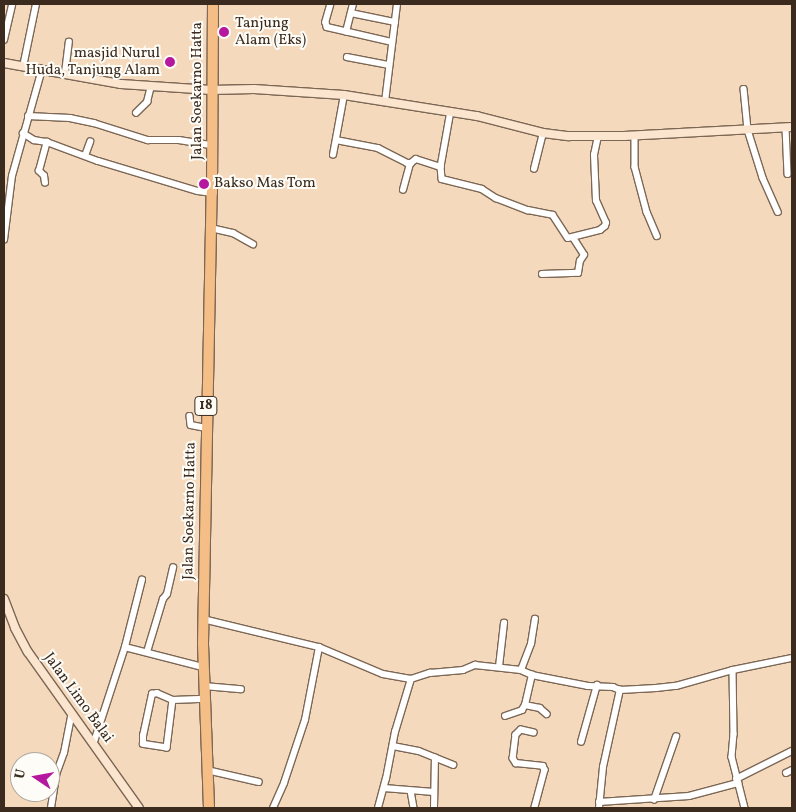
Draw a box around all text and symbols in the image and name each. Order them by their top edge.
place label: Tanjung Alam (Eks) [235,14,306,49]
street label: Jalan Soekarno Hatta [189,22,207,160]
marker: Tanjung Alam (Eks) [217,25,231,39]
place label: masjid Nurul Huda, Tanjung Alam [25,44,160,79]
marker: masjid Nurul Huda, Tanjung Alam [164,56,176,68]
place label: Bakso Mas Tom [214,175,316,193]
marker: Bakso Mas Tom [198,178,210,190]
road number: 18 [194,394,218,418]
street label: Jalan Soekarno Hatta [180,442,200,580]
street label: Jalan Limo Balai [39,650,117,746]
north arrow [10,752,60,802]
text: U [11,767,31,781]

